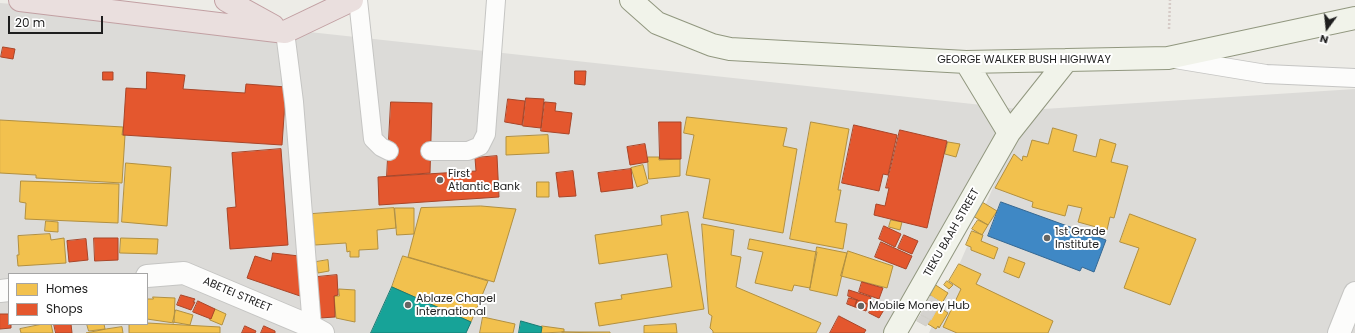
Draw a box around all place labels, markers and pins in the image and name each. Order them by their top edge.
place label: First Atlantic Bank [448,167,520,193]
marker: First Atlantic Bank [435,175,445,185]
place label: 1st Grade Institute [1055,225,1106,251]
marker: 1st Grade Institute [1042,233,1052,243]
place label: Ablaze Chapel International [416,292,496,318]
place label: Mobile Money Hub [869,299,970,313]
marker: Ablaze Chapel International [403,300,413,310]
marker: Mobile Money Hub [856,301,866,311]

